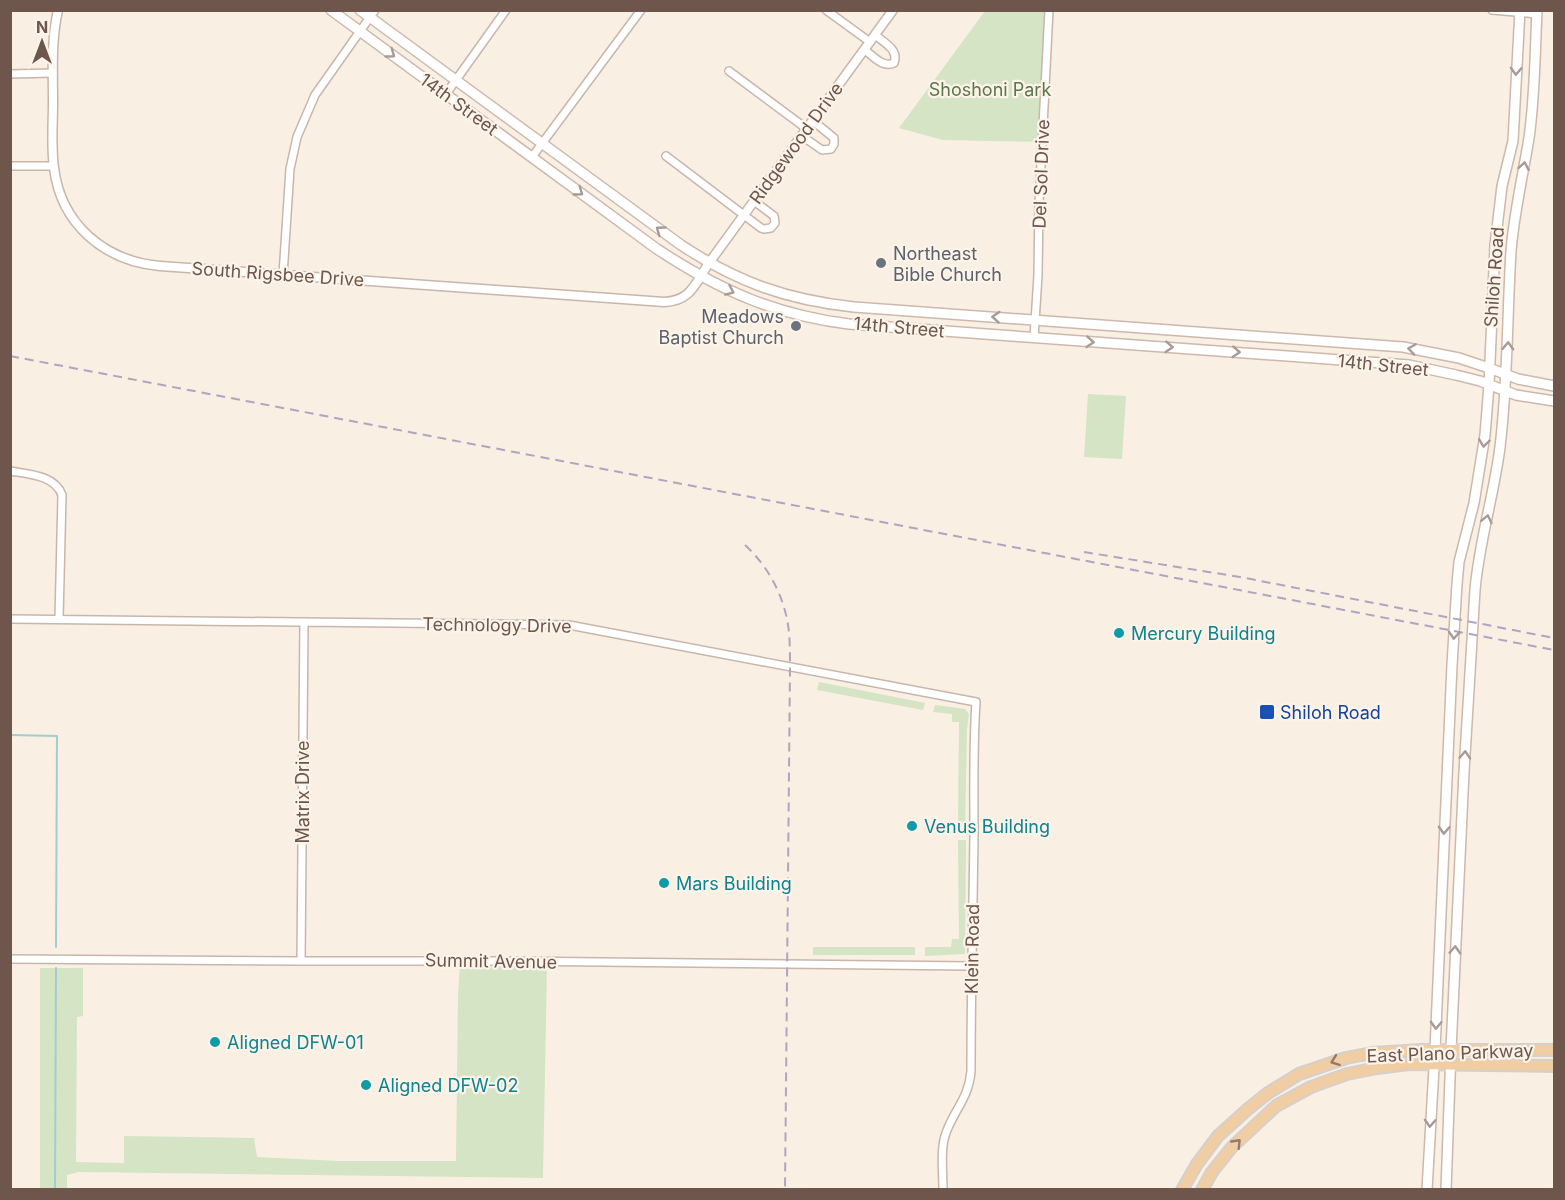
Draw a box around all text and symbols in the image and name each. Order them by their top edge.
north arrow [12,12,72,72]
text: N [36,17,48,37]
one-way arrow [384,47,395,58]
one-way arrow [1510,67,1523,76]
street label: 14th Street [416,69,502,139]
street label: Ridgewood Drive [745,78,847,208]
park label: Shoshoni Park [929,79,1051,100]
street label: Del Sol Drive [1029,119,1053,229]
one-way arrow [1517,161,1530,171]
one-way arrow [572,185,583,196]
one-way arrow [656,226,667,237]
street label: Shiloh Road [1480,226,1508,328]
place label: Northeast Bible Church [893,243,1002,285]
marker: Northeast Bible Church [874,256,888,270]
street label: South Rigsbee Drive [191,257,365,291]
one-way arrow [724,284,735,296]
place label: Meadows Baptist Church [659,306,784,348]
one-way arrow [992,311,1001,324]
street label: 14th Street [853,313,946,341]
marker: Meadows Baptist Church [789,319,803,333]
one-way arrow [1086,335,1095,348]
one-way arrow [1164,340,1173,353]
one-way arrow [1501,342,1514,351]
one-way arrow [1407,343,1416,355]
one-way arrow [1232,345,1241,358]
street label: 14th Street [1336,350,1430,380]
one-way arrow [1478,438,1490,448]
one-way arrow [1480,515,1493,525]
street label: Technology Drive [422,613,572,637]
place label: Mercury Building [1131,623,1276,644]
marker: Mercury Building [1112,626,1126,640]
one-way arrow [1448,631,1461,640]
place label: Shiloh Road [1280,702,1381,723]
marker: Shiloh Road [1258,703,1276,721]
street label: Matrix Drive [292,740,313,844]
one-way arrow [1458,750,1471,759]
place label: Venus Building [924,816,1050,837]
marker: Venus Building [905,819,919,833]
one-way arrow [1438,825,1451,834]
place label: Mars Building [676,873,792,894]
marker: Mars Building [657,876,671,890]
street label: Klein Road [961,904,983,994]
one-way arrow [1449,945,1462,954]
street label: Summit Avenue [425,949,557,973]
one-way arrow [1429,1020,1442,1029]
place label: Aligned DFW-01 [227,1032,364,1053]
marker: Aligned DFW-01 [208,1035,222,1049]
street label: East Plano Parkway [1366,1040,1534,1066]
one-way arrow [1330,1054,1341,1067]
place label: Aligned DFW-02 [378,1075,518,1096]
marker: Aligned DFW-02 [359,1078,373,1092]
one-way arrow [1424,1119,1437,1128]
one-way arrow [1229,1139,1240,1150]

